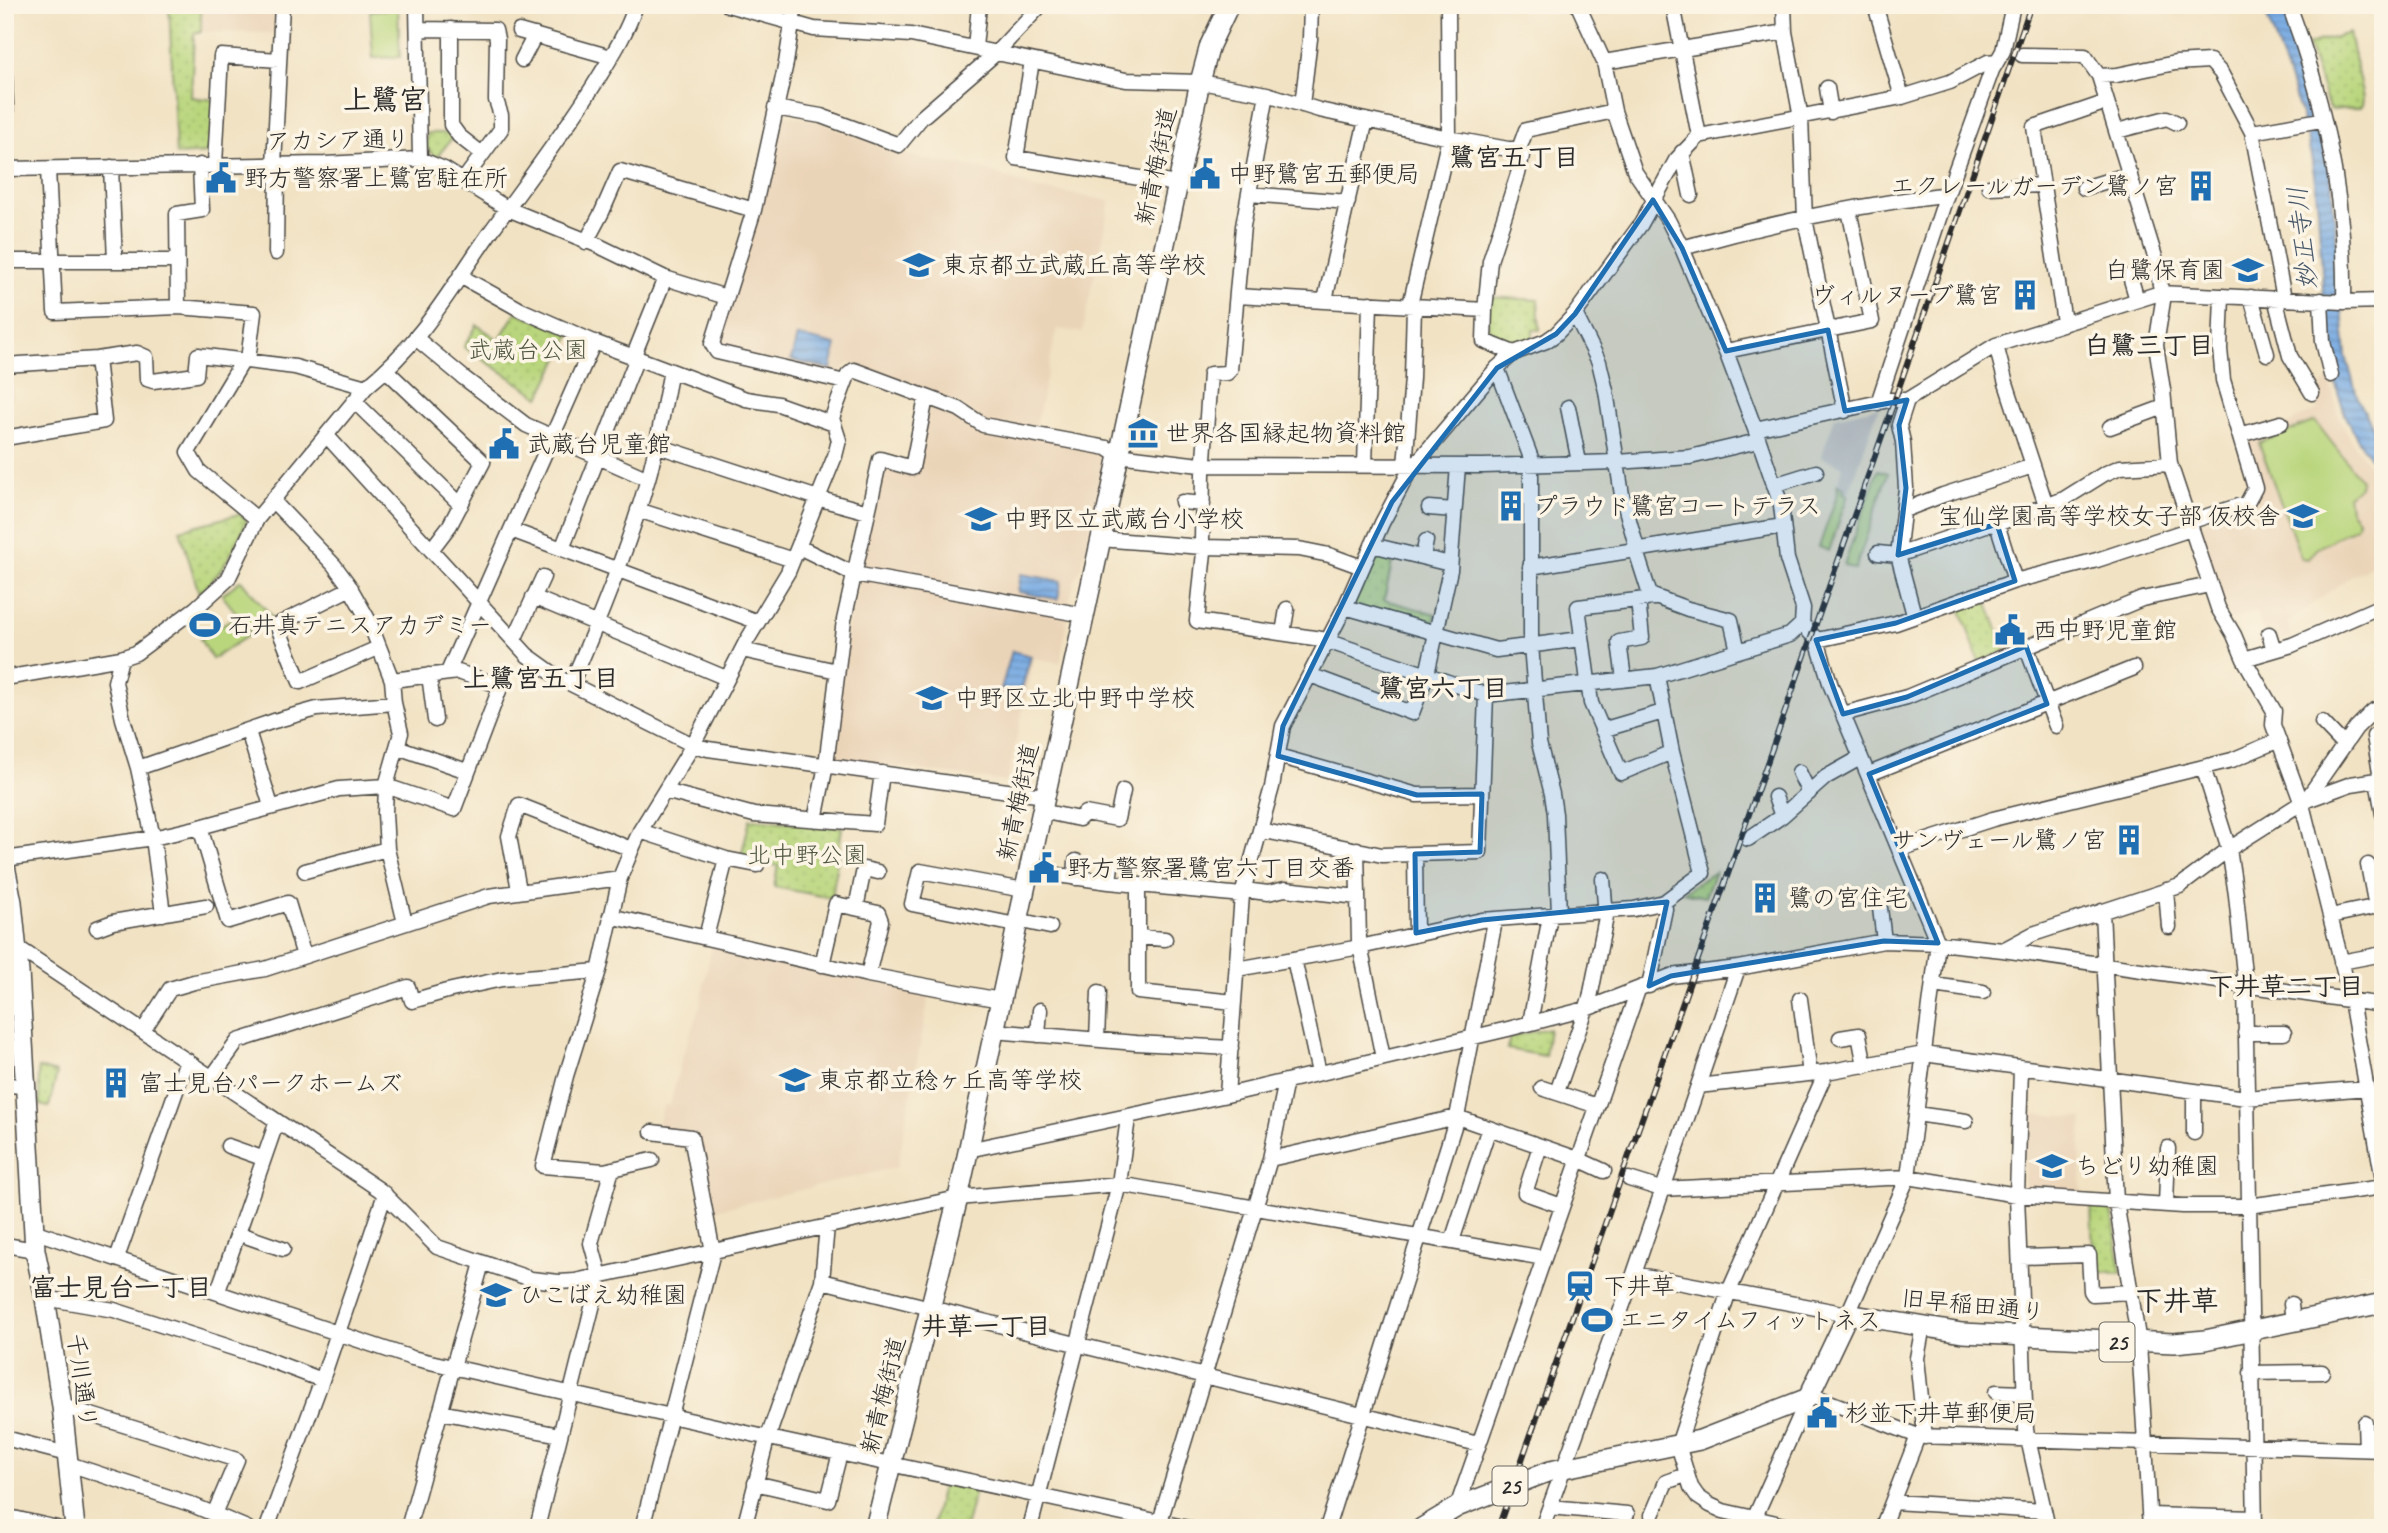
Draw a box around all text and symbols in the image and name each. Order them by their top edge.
district label: 上鷺宮 [343,82,427,117]
street label: 新青梅街道 [1129,104,1183,228]
street label: アカシア通り [266,124,410,156]
district label: 鷺宮五丁目 [1449,141,1579,174]
public building icon: 中野鷺宮五郵便局 [1188,157,1222,191]
place label: 中野鷺宮五郵便局 [1228,159,1420,189]
public building icon: 野方警察署上鷺宮駐在所 [204,161,238,195]
place label: 野方警察署上鷺宮駐在所 [244,163,508,193]
building icon: エクレールガーデン鷺ノ宮 [2184,169,2218,203]
place label: エクレールガーデン鷺ノ宮 [1890,171,2178,201]
water label: 妙正寺川 [2281,185,2324,291]
school or university icon: 東京都立武蔵丘高等学校 [902,248,936,282]
place label: 東京都立武蔵丘高等学校 [942,250,1206,280]
school or university icon: 白鷺保育園 [2231,253,2265,287]
place label: 白鷺保育園 [2105,255,2225,285]
building icon: ヴィルヌーブ鷺宮 [2008,278,2042,312]
place label: ヴィルヌーブ鷺宮 [1811,280,2002,310]
district label: 白鷺三丁目 [2084,329,2214,362]
park label: 武蔵台公園 [468,335,588,365]
museum icon: 世界各国縁起物資料館 [1126,416,1160,450]
place label: 世界各国縁起物資料館 [1166,418,1406,448]
public building icon: 武蔵台児童館 [487,427,521,461]
place label: 武蔵台児童館 [527,429,671,459]
building icon: プラウド鷺宮コートテラス [1494,489,1528,523]
place label: プラウド鷺宮コートテラス [1534,491,1821,521]
school or university icon: 宝仙学園高等学校女子部 仮校舎 [2286,499,2320,533]
place label: 宝仙学園高等学校女子部 仮校舎 [1938,501,2280,531]
school or university icon: 中野区立武蔵台小学校 [964,502,998,536]
place label: 中野区立武蔵台小学校 [1004,504,1244,534]
sports icon: 石井真テニスアカデミー [188,608,222,642]
place label: 石井真テニスアカデミー [228,610,492,640]
public building icon: 西中野児童館 [1993,613,2027,647]
place label: 西中野児童館 [2033,615,2177,645]
district label: 上鷺宮五丁目 [463,662,619,695]
district label: 鷺宮六丁目 [1378,672,1508,705]
school or university icon: 中野区立北中野中学校 [915,681,949,715]
place label: 中野区立北中野中学校 [955,683,1195,713]
street label: 新青梅街道 [991,740,1045,864]
building icon: サンヴェール鷺ノ宮 [2112,823,2146,857]
place label: サンヴェール鷺ノ宮 [1891,825,2106,855]
park label: 北中野公園 [747,840,867,870]
public building icon: 野方警察署鷺宮六丁目交番 [1027,851,1061,885]
place label: 野方警察署鷺宮六丁目交番 [1067,853,1355,883]
building icon: 鷺の宮住宅 [1748,881,1782,915]
place label: 鷺の宮住宅 [1788,883,1908,913]
district label: 下井草二丁目 [2208,970,2364,1003]
school or university icon: 東京都立稔ヶ丘高等学校 [778,1063,812,1097]
place label: 東京都立稔ヶ丘高等学校 [818,1065,1082,1095]
building icon: 富士見台パークホームズ [99,1066,133,1100]
place label: 富士見台パークホームズ [139,1068,402,1098]
school or university icon: ちどり幼稚園 [2035,1149,2069,1183]
place label: ちどり幼稚園 [2075,1151,2219,1181]
station icon: 下井草 [1563,1269,1597,1303]
district label: 富士見台一丁目 [30,1271,212,1304]
place label: 下井草 [1603,1271,1675,1301]
school or university icon: ひこばえ幼稚園 [479,1278,513,1312]
place label: ひこばえ幼稚園 [519,1280,687,1310]
street label: 旧早稲田通り [1900,1283,2046,1327]
district label: 下井草 [2135,1283,2219,1318]
sports icon: エニタイムフィットネス [1580,1303,1614,1337]
place label: エニタイムフィットネス [1620,1305,1881,1335]
district label: 井草一丁目 [921,1310,1051,1343]
road number: 25 [2100,1322,2134,1362]
street label: 千川通り [60,1331,104,1431]
street label: 新青梅街道 [854,1333,912,1457]
public building icon: 杉並下井草郵便局 [1805,1396,1839,1430]
place label: 杉並下井草郵便局 [1845,1398,2037,1428]
road number: 25 [1492,1466,1528,1506]

